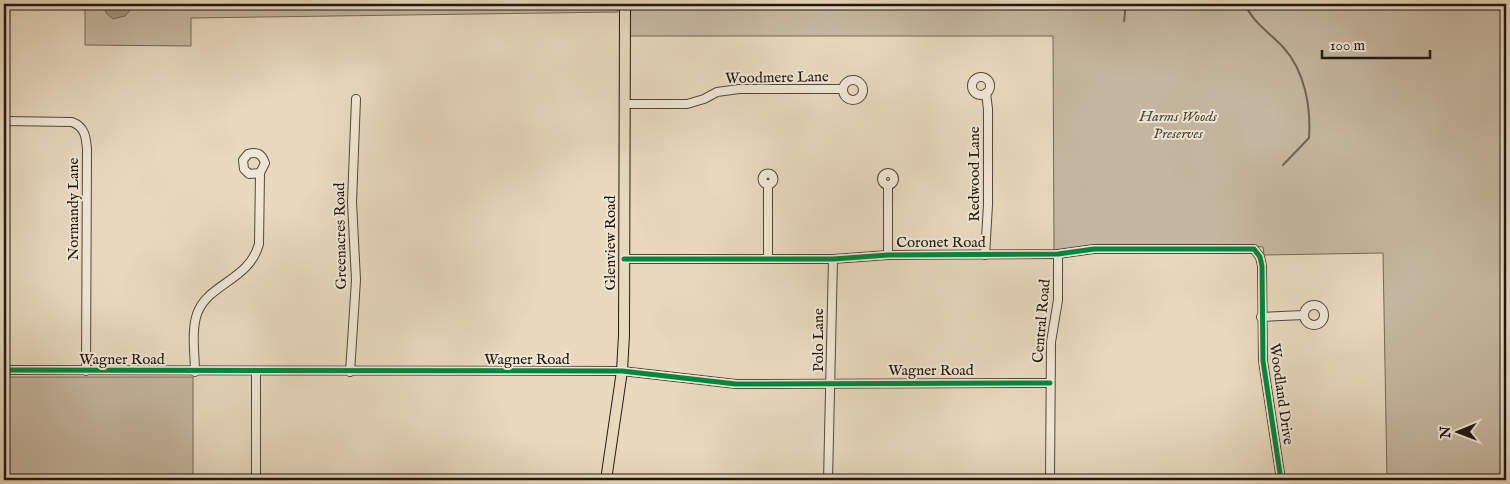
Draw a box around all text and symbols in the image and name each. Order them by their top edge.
scale bar [1322,28,1430,60]
text: 100 m [1330,36,1366,55]
street label: Woodmere Lane [725,67,829,88]
park label: Harms Woods Preserves [1138,107,1217,143]
street label: Redwood Lane [965,126,984,222]
street label: Normandy Lane [64,158,83,260]
street label: Greenacres Road [330,181,351,290]
street label: Glenview Road [601,194,620,291]
street label: Coronet Road [896,233,987,252]
street label: Central Road [1028,277,1055,364]
street label: Polo Lane [809,308,828,372]
street label: Woodland Drive [1265,342,1298,446]
street label: Wagner Road [79,350,166,369]
street label: Wagner Road [484,350,571,369]
street label: Wagner Road [888,361,975,380]
north arrow [1432,406,1482,456]
text: N [1437,426,1455,439]

